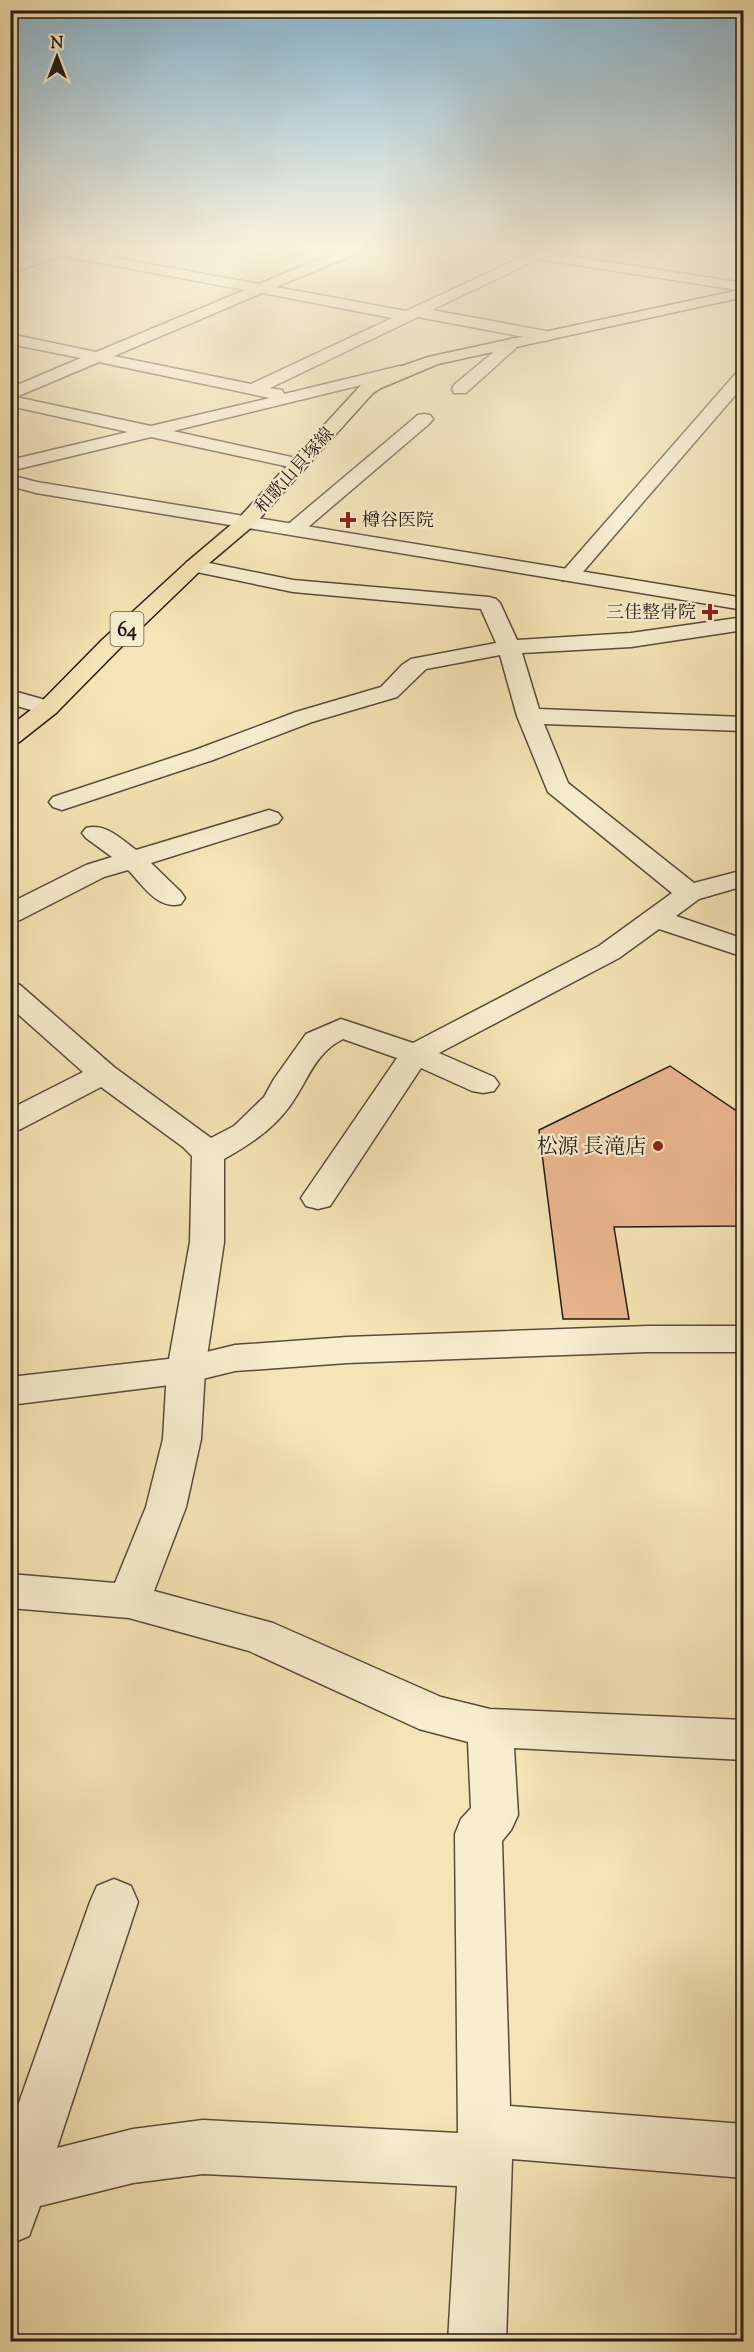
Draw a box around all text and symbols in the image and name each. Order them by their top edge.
north arrow [27,27,87,87]
text: N [51,33,64,56]
street label: 和歌山貝塚線 [250,423,341,520]
place label: 樽谷医院 [362,509,434,535]
marker: 樽谷医院 [339,511,357,529]
place label: 三佳整骨院 [606,601,696,627]
marker: 三佳整骨院 [701,603,719,621]
road number: 64 [110,612,144,646]
place label: 松源 長滝店 [537,1133,646,1163]
marker: 松源 長滝店 [651,1139,665,1153]

